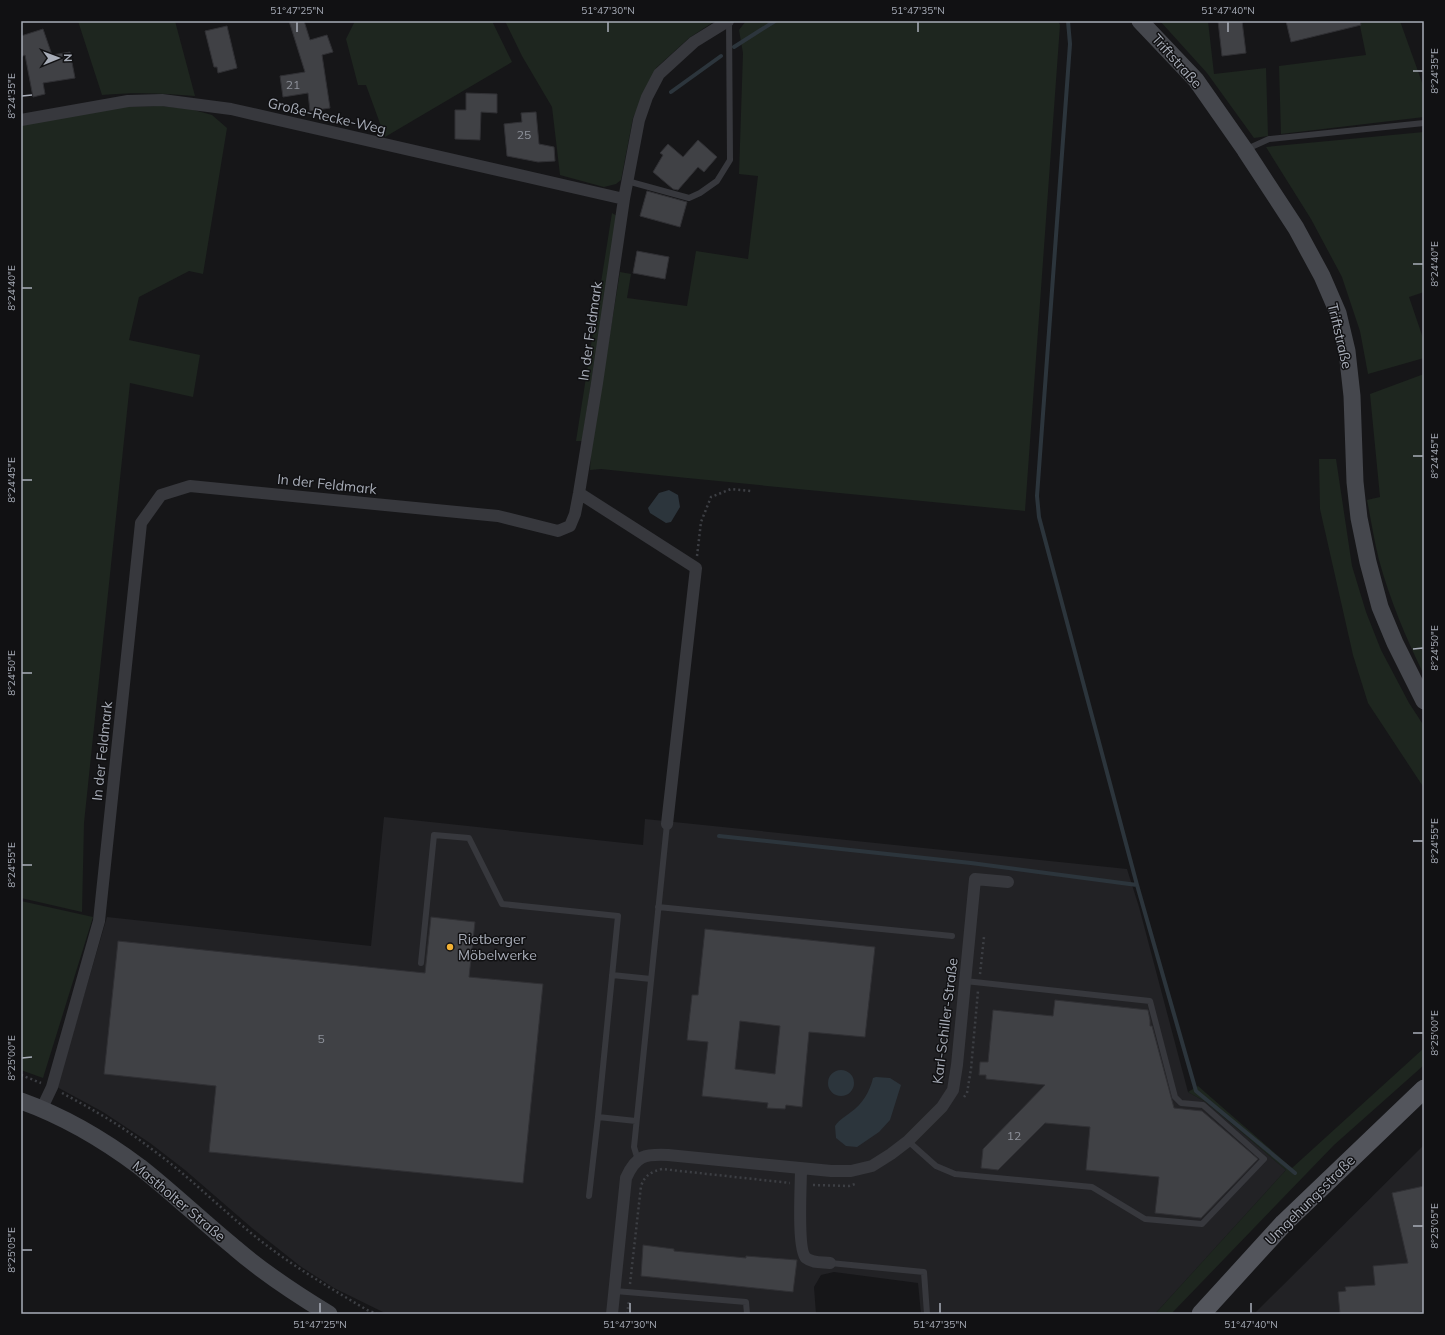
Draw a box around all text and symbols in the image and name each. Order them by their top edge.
text: 51°47'25"N [270,4,324,17]
text: 51°47'30"N [581,4,635,17]
text: 51°47'35"N [891,4,945,17]
text: 51°47'40"N [1201,4,1255,17]
street label: Triftstraße [1148,30,1206,92]
north arrow [38,38,78,78]
text: 8°24'35"E [1428,48,1441,94]
text: N [61,54,75,62]
text: 8°24'35"E [5,73,18,119]
house number: 21 [286,77,300,92]
street label: Große-Recke-Weg [266,94,388,138]
house number: 25 [517,127,531,142]
text: 8°24'40"E [1428,241,1441,287]
text: 8°24'40"E [5,265,18,311]
street label: In der Feldmark [574,279,606,382]
street label: Triftstraße [1324,301,1356,371]
text: 8°24'45"E [1428,433,1441,479]
text: 8°24'45"E [5,457,18,503]
street label: In der Feldmark [276,470,379,498]
text: 8°24'50"E [1428,625,1441,671]
text: 8°24'50"E [5,650,18,696]
street label: In der Feldmark [88,699,116,802]
text: 8°24'55"E [1428,818,1441,864]
text: 8°24'55"E [5,842,18,888]
place label: Rietberger Möbelwerke [458,930,537,964]
marker: Rietberger Möbelwerke [445,942,455,952]
street label: Karl-Schiller-Straße [928,957,962,1085]
text: 8°25'00"E [1428,1010,1441,1056]
house number: 5 [317,1031,325,1046]
text: 8°25'00"E [5,1035,18,1081]
house number: 12 [1007,1128,1021,1143]
street label: Umgehungsstraße [1261,1151,1359,1249]
street label: Mastholter Straße [129,1157,229,1245]
text: 8°25'05"E [1428,1203,1441,1249]
text: 8°25'05"E [5,1227,18,1273]
text: 51°47'25"N [293,1318,347,1331]
text: 51°47'30"N [603,1318,657,1331]
text: 51°47'35"N [913,1318,967,1331]
text: 51°47'40"N [1224,1318,1278,1331]

